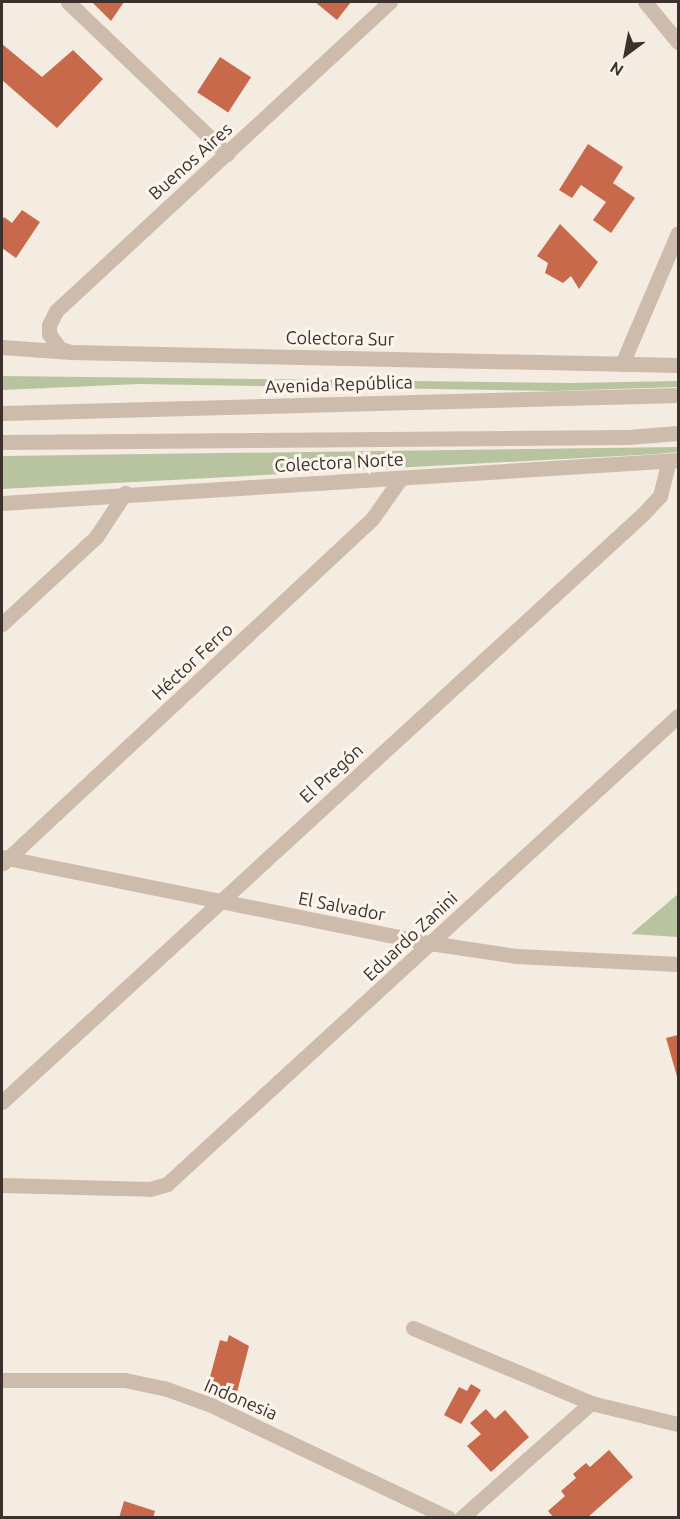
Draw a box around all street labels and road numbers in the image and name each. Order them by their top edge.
street label: Buenos Aires [144,118,236,204]
street label: Colectora Sur [285,326,395,350]
street label: Avenida República [265,371,413,397]
street label: Colectora Norte [274,448,404,476]
street label: Héctor Ferro [147,618,237,704]
street label: El Pregón [295,739,367,807]
street label: El Salvador [297,887,387,925]
street label: Eduardo Zanini [358,887,462,985]
street label: Indonesia [201,1374,281,1424]

